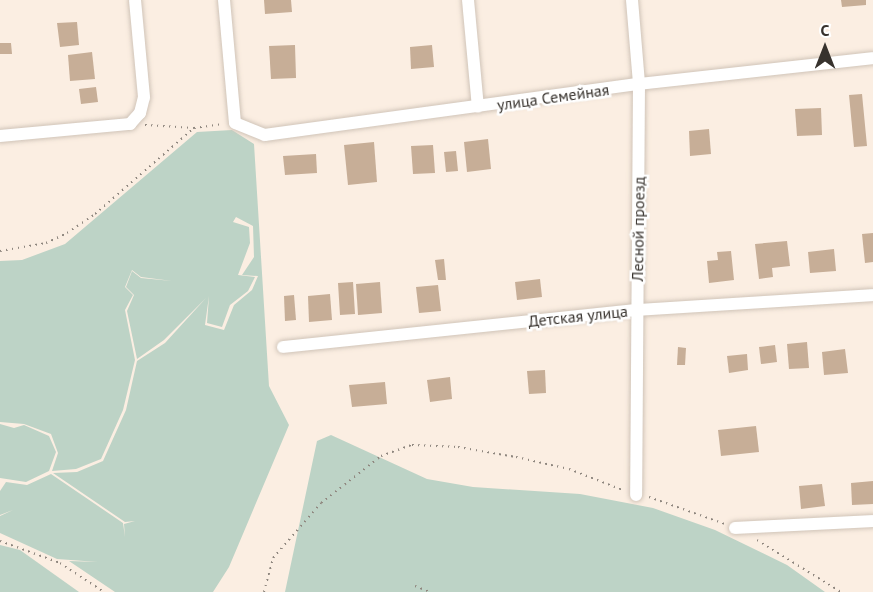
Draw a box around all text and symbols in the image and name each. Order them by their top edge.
north arrow [795,18,855,78]
text: С [821,20,829,40]
street label: улица Семейная [496,80,610,114]
street label: Лесной проезд [627,176,649,282]
street label: Детская улица [527,301,629,331]

